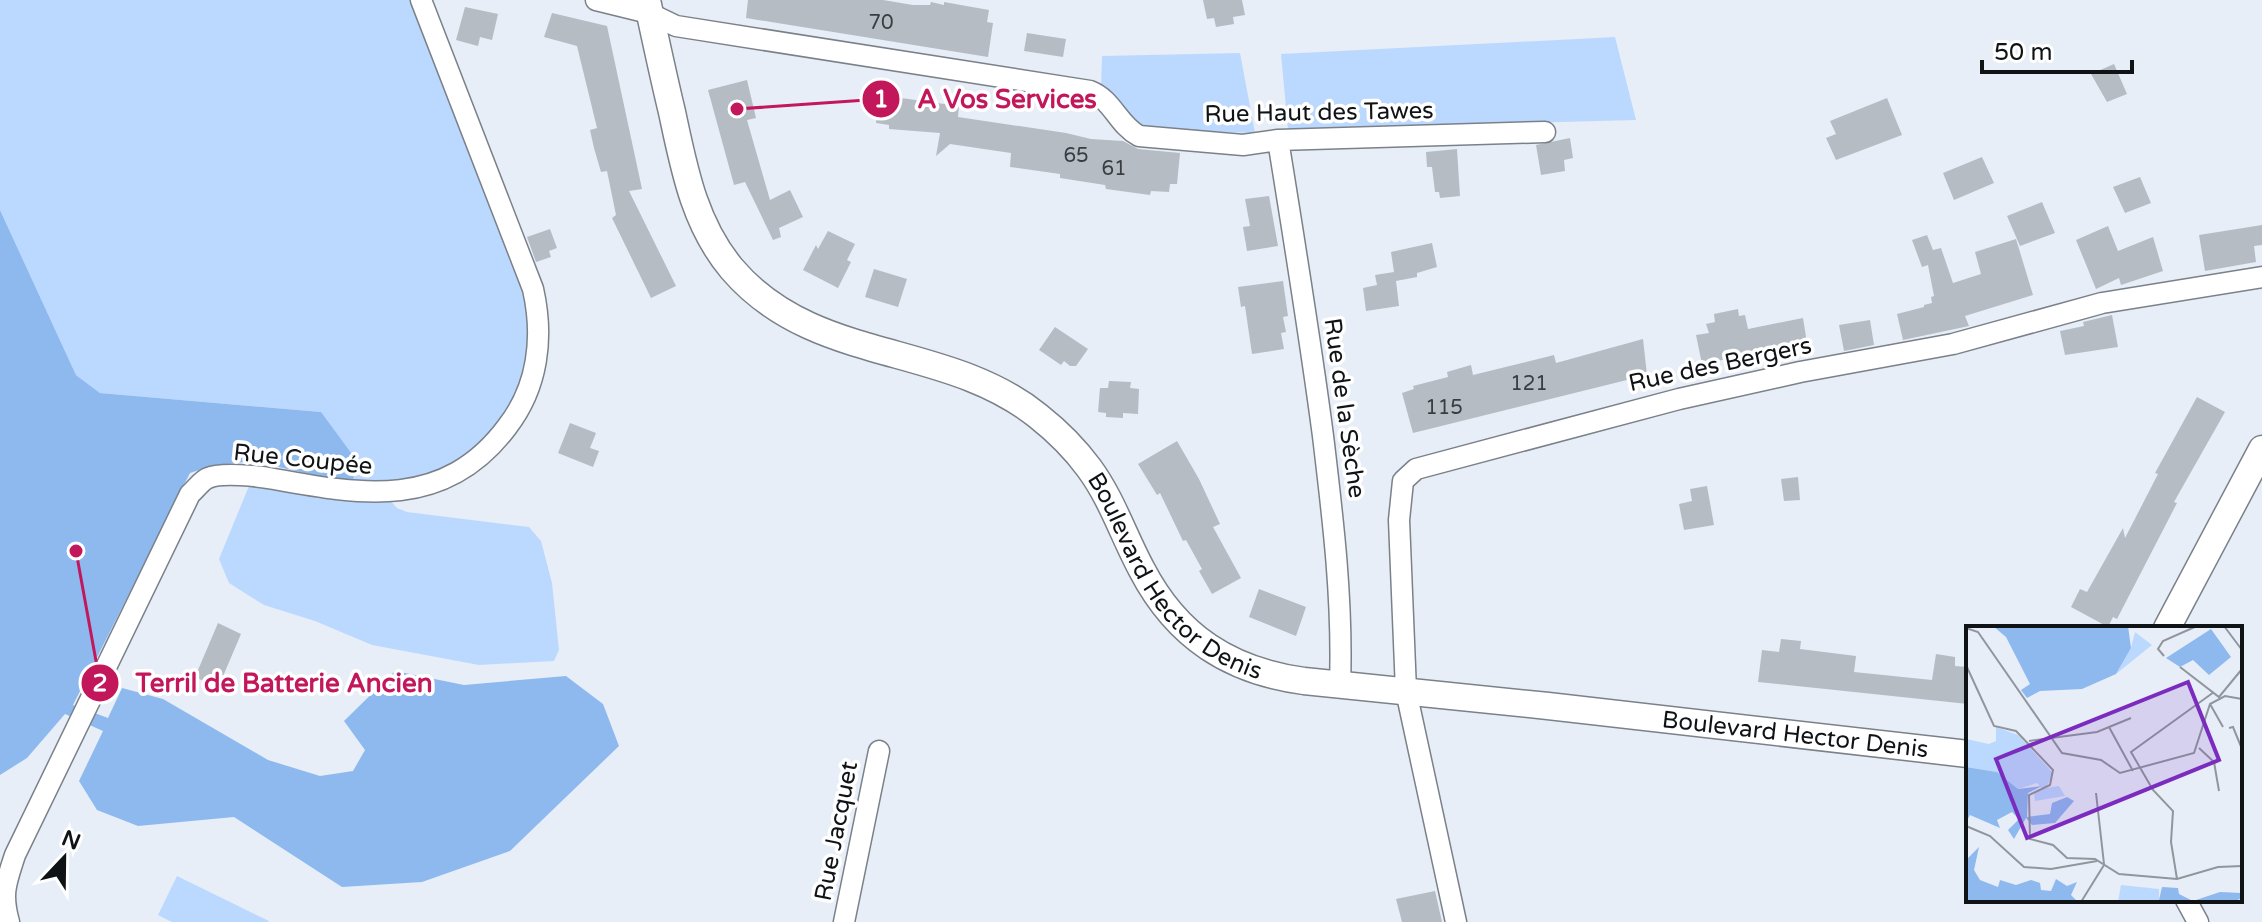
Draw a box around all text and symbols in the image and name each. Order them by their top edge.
house number: 70 [868,11,894,35]
scale bar [1982,24,2132,74]
text: 50 m [1994,38,2052,67]
callout: A Vos Services [861,74,1113,124]
text: A Vos Services [917,84,1097,115]
text: 1 [873,85,889,114]
street label: Rue Haut des Tawes [1204,96,1434,129]
house number: 65 [1063,144,1089,168]
house number: 61 [1101,157,1127,181]
street label: Rue de la Sèche [1318,316,1371,500]
street label: Rue des Bergers [1626,331,1814,398]
house number: 121 [1510,372,1548,396]
house number: 115 [1425,396,1463,420]
street label: Rue Coupée [232,438,374,481]
street label: Boulevard Hector Denis [1081,467,1266,686]
inset map [1966,626,2242,902]
callout: Terril de Batterie Ancien [80,658,449,708]
text: Terril de Batterie Ancien [135,668,432,699]
text: 2 [92,669,108,698]
street label: Boulevard Hector Denis [1660,705,1930,764]
street label: Rue Jacquet [809,759,864,903]
north arrow [24,818,104,898]
text: N [58,825,84,856]

